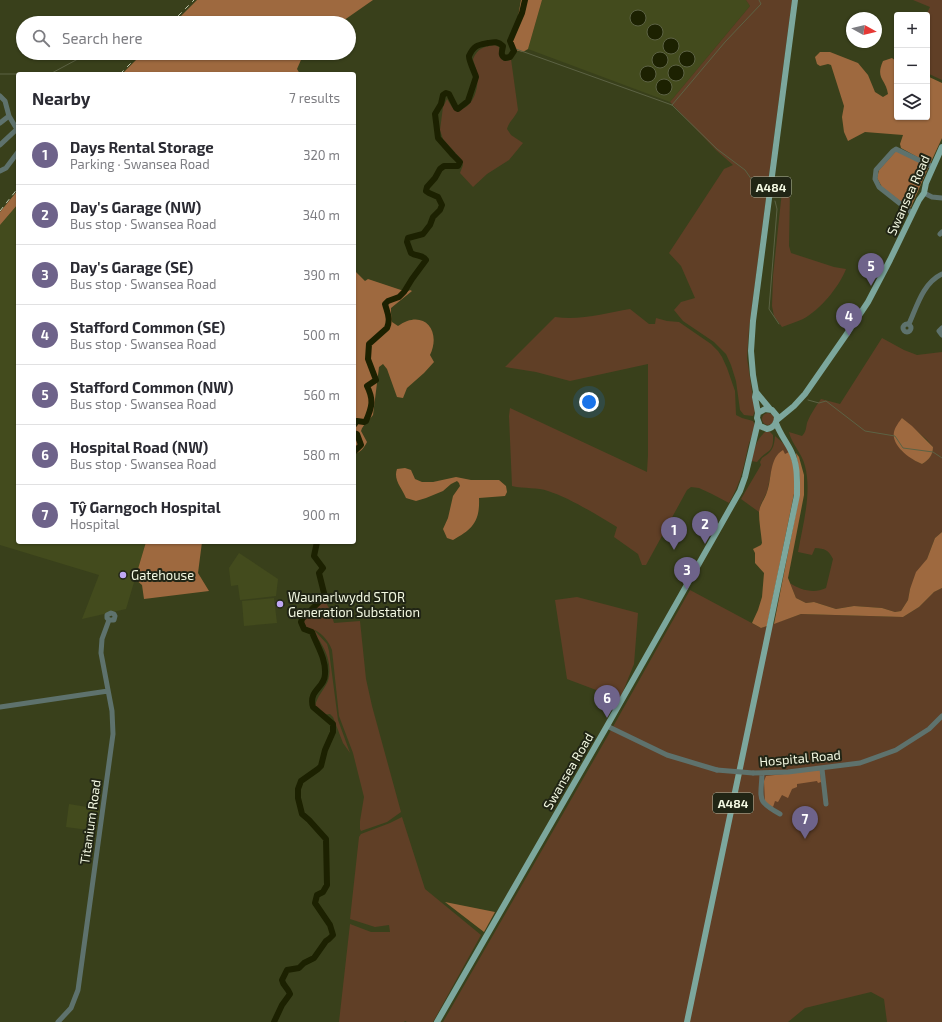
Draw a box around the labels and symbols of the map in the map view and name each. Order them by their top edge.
north arrow [846,12,882,48]
street label: Swansea Road [883,152,933,238]
road number: A484 [751,177,791,197]
pin: 5 [858,253,884,286]
pin: 4 [836,303,862,336]
your location [579,392,599,412]
pin: 2 [692,511,718,544]
pin: 1 [661,517,687,550]
pin: 3 [674,557,700,590]
place label: Gatehouse [131,567,194,583]
marker: Gatehouse [118,570,128,580]
place label: Waunarlwydd STOR Generation Substation [288,589,420,620]
marker: Waunarlwydd STOR Generation Substation [275,599,285,609]
pin: 6 [594,685,620,718]
street label: Swansea Road [540,730,596,812]
street label: Hospital Road [759,746,841,770]
street label: Titanium Road [76,779,104,865]
road number: A484 [713,793,753,813]
pin: 7 [792,806,818,839]

